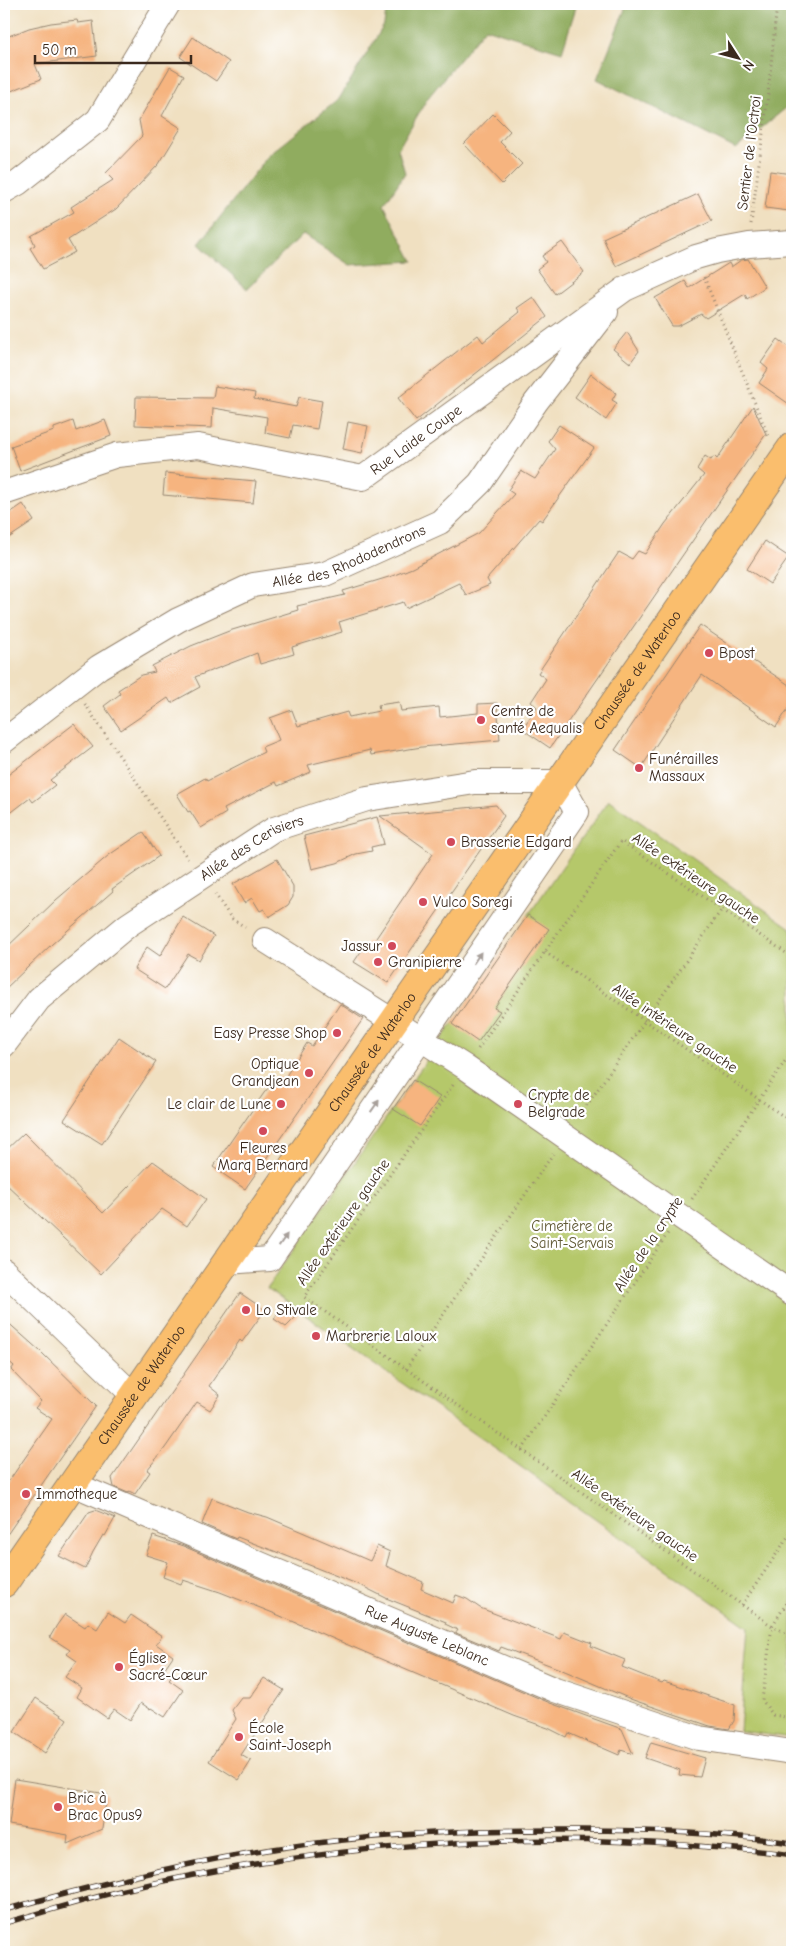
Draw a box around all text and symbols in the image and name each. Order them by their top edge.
scale bar [35,32,191,64]
north arrow [714,32,764,82]
text: 50 m [42,41,77,59]
text: N [739,57,758,74]
street label: Sentier de l'Octroi [733,95,765,211]
street label: Rue Laide Coupe [367,401,465,479]
street label: Allée des Rhododendrons [271,521,428,591]
street label: Chaussée de Waterloo [589,607,685,734]
place label: Bpost [719,644,755,662]
marker: Bpost [703,647,715,659]
place label: Centre de santé Aequalis [491,702,582,737]
marker: Centre de santé Aequalis [475,714,487,726]
place label: Funérailles Massaux [649,750,718,785]
marker: Funérailles Massaux [633,762,645,774]
street label: Allée des Cerisiers [196,811,306,884]
street label: Allée extérieure gauche [629,829,764,928]
place label: Brasserie Edgard [461,833,572,851]
marker: Brasserie Edgard [445,836,457,848]
place label: Vulco Soregi [433,893,513,911]
marker: Vulco Soregi [417,896,429,908]
place label: Jassur [341,937,382,955]
marker: Jassur [386,940,398,952]
one-way arrow [472,951,482,965]
place label: Granipierre [388,953,462,971]
marker: Granipierre [372,956,384,968]
street label: Allée intérieure gauche [609,979,741,1077]
street label: Chaussée de Waterloo [324,989,420,1116]
place label: Easy Presse Shop [213,1024,327,1042]
marker: Easy Presse Shop [331,1027,343,1039]
place label: Optique Grandjean [232,1055,299,1090]
marker: Optique Grandjean [303,1067,315,1079]
place label: Crypte de Belgrade [528,1086,590,1121]
place label: Le clair de Lune [167,1095,271,1113]
marker: Le clair de Lune [275,1098,287,1110]
marker: Crypte de Belgrade [512,1098,524,1110]
one-way arrow [370,1100,380,1113]
marker: Fleures Marq Bernard [257,1125,269,1137]
place label: Fleures Marq Bernard [217,1139,309,1174]
street label: Allée extérieure gauche [293,1155,394,1289]
street label: Allée de la crypte [610,1193,687,1295]
park label: Cimetière de Saint-Servais [530,1217,614,1252]
one-way arrow [278,1233,288,1247]
place label: Lo Stivale [256,1301,317,1319]
marker: Lo Stivale [240,1304,252,1316]
street label: Chaussée de Waterloo [94,1321,189,1448]
place label: Marbrerie Laloux [326,1327,437,1345]
marker: Marbrerie Laloux [310,1330,322,1342]
street label: Allée extérieure gauche [568,1465,702,1566]
place label: Immotheque [36,1485,118,1503]
marker: Immotheque [20,1488,32,1500]
street label: Rue Auguste Leblanc [362,1601,492,1670]
place label: Église Sacré-Cœur [129,1648,207,1684]
marker: Église Sacré-Cœur [113,1661,125,1673]
place label: École Saint-Joseph [249,1718,331,1754]
marker: École Saint-Joseph [233,1731,245,1743]
place label: Bric à Brac Opus9 [68,1789,142,1824]
marker: Bric à Brac Opus9 [52,1801,64,1813]

